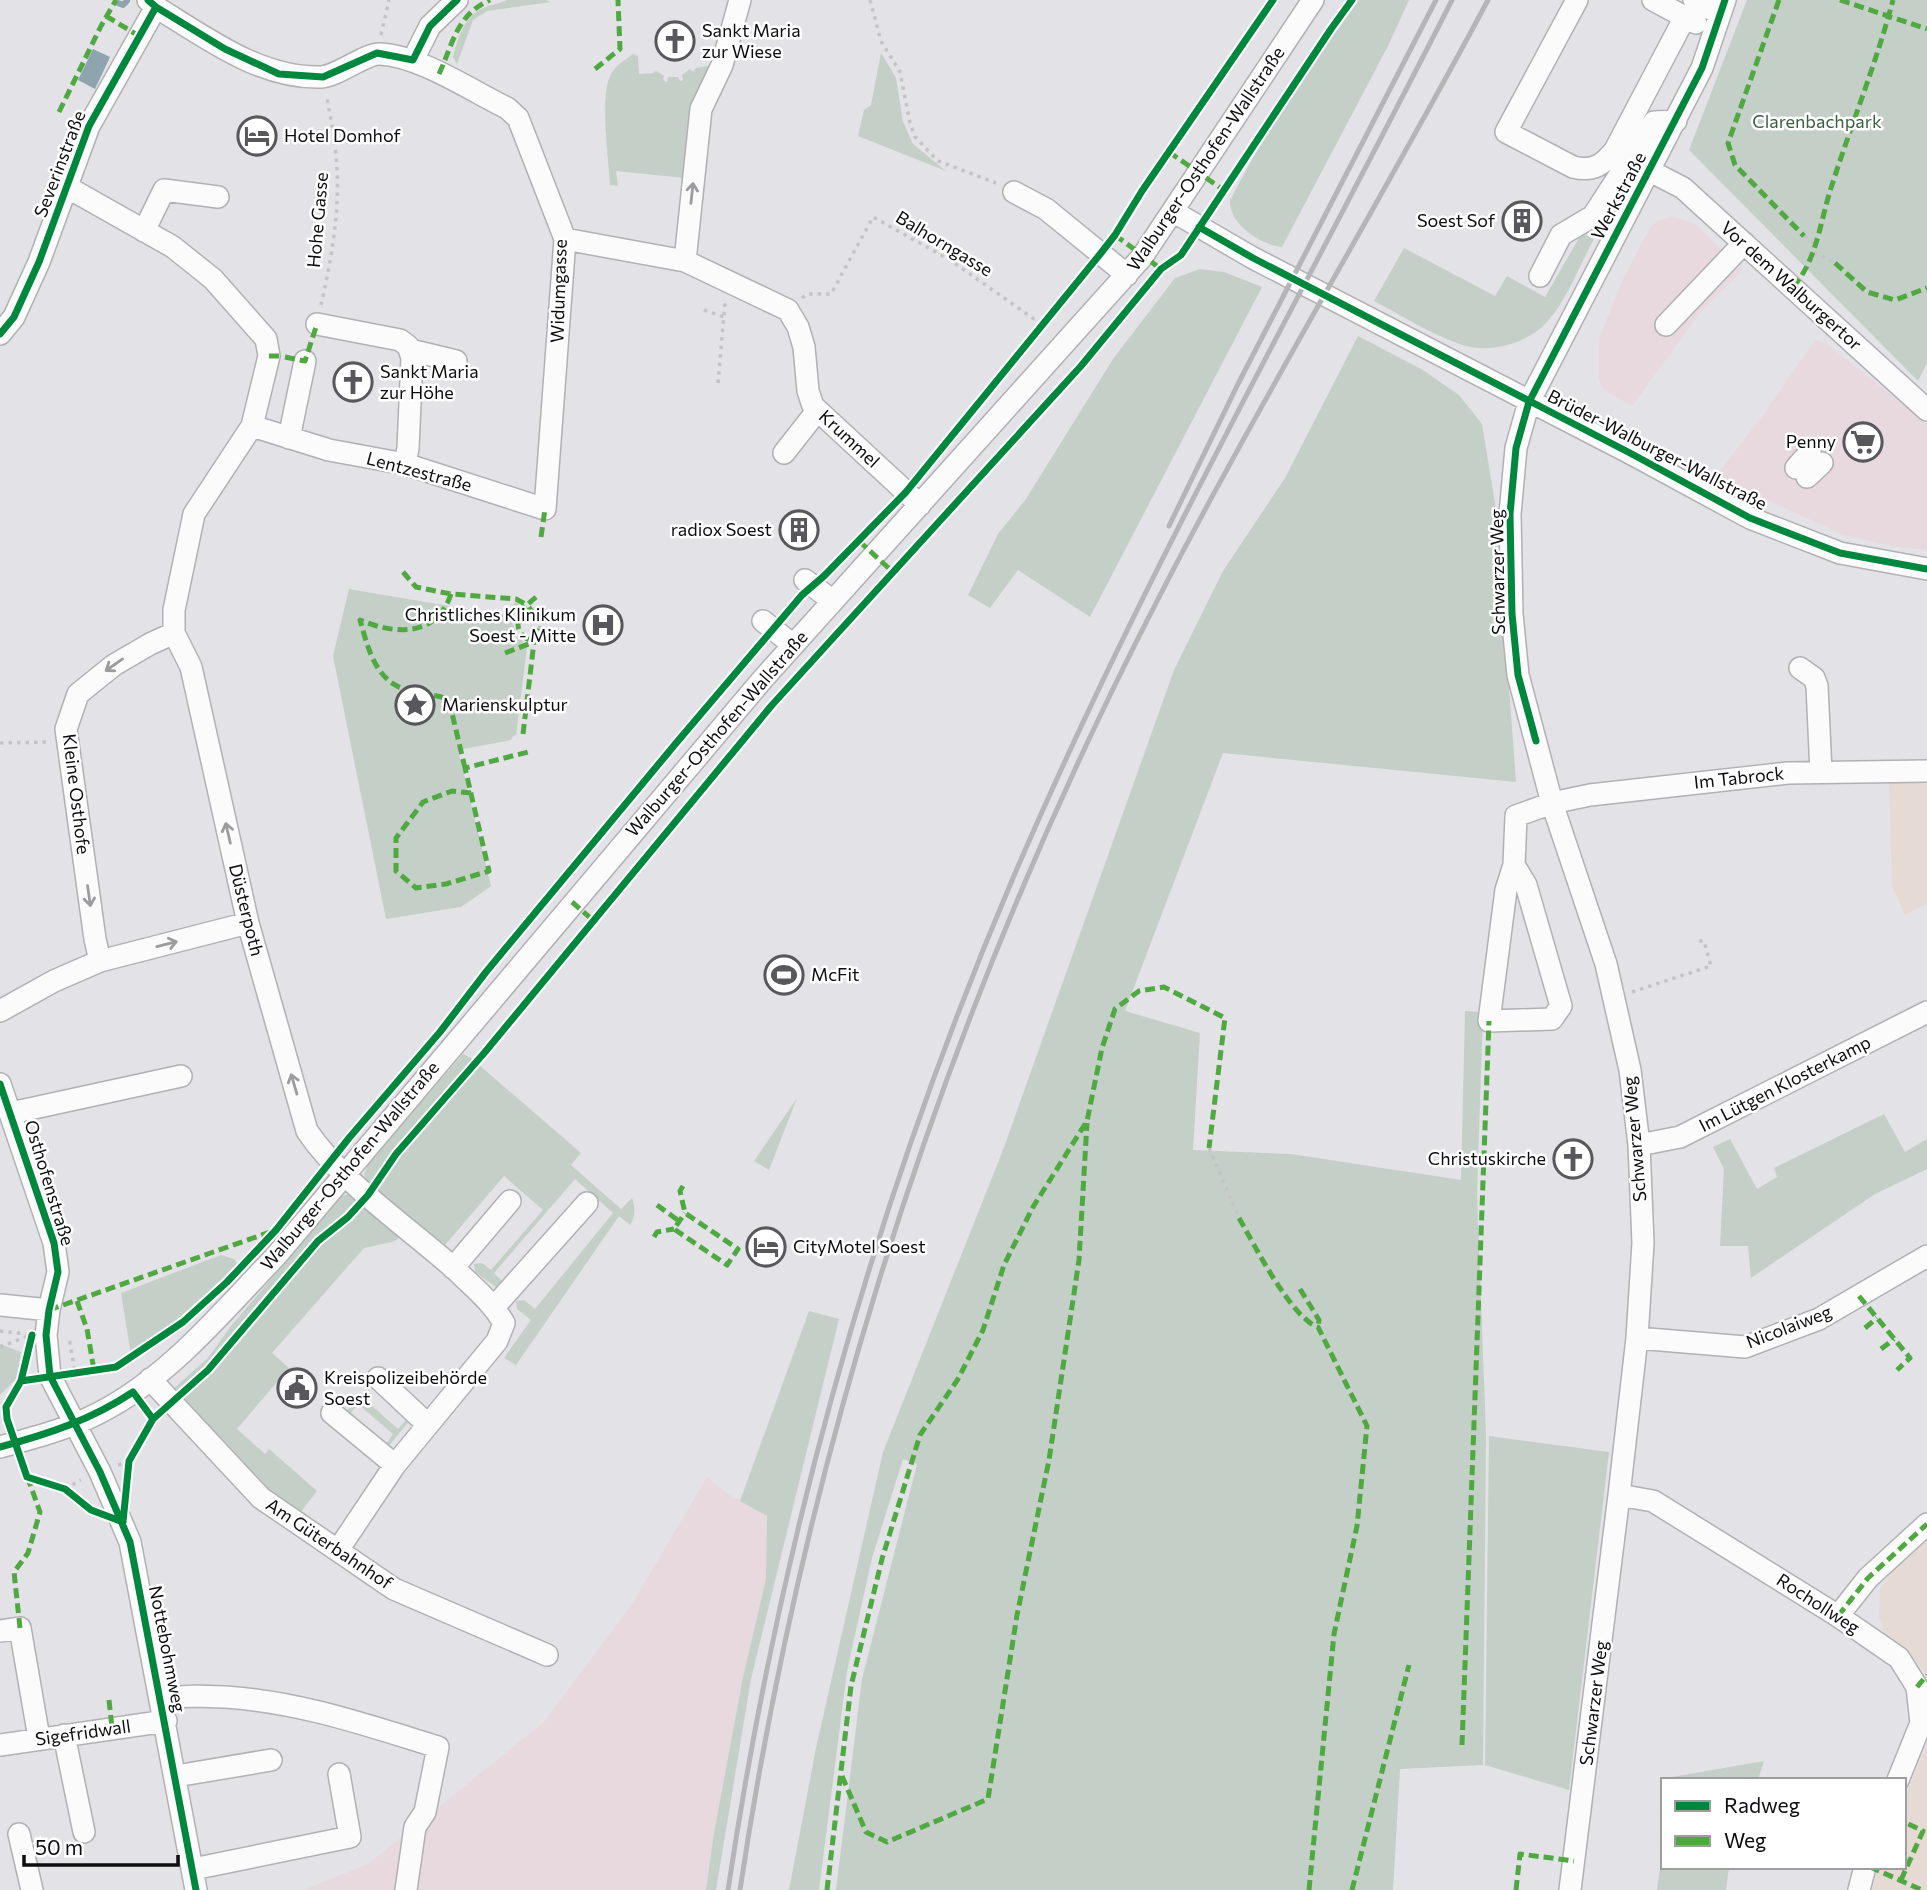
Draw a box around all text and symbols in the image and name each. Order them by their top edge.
place label: Sankt Maria zur Wiese [702,19,801,62]
church icon: Sankt Maria zur Wiese [654,20,696,62]
street label: Walburger-Osthofen-Wallstraße [1122,42,1289,275]
street label: Severinstraße [29,107,90,220]
park label: Clarenbachpark [1752,110,1882,132]
hotel icon: Hotel Domhof [236,115,278,157]
place label: Hotel Domhof [284,124,402,146]
street label: Werkstraße [1586,148,1650,243]
street label: Hohe Gasse [302,171,332,269]
one-way arrow [686,182,699,205]
building icon: Soest Sof [1501,200,1543,242]
street label: Balhorngasse [892,206,997,281]
place label: Soest Sof [1417,209,1496,231]
street label: Vor dem Walburgertor [1717,216,1867,354]
street label: Widumgasse [545,239,571,343]
place label: Sankt Maria zur Höhe [380,360,479,403]
church icon: Sankt Maria zur Höhe [332,361,374,403]
street label: Brüder-Walburger-Wallstraße [1544,384,1771,514]
street label: Krummel [815,405,885,472]
supermarket icon: Penny [1842,421,1884,463]
place label: Penny [1786,430,1836,452]
street label: Lentzestraße [364,446,474,496]
building icon: radiox Soest [778,509,820,551]
street label: Schwarzer Weg [1485,509,1509,635]
place label: radiox Soest [671,518,772,540]
place label: Christliches Klinikum Soest - Mitte [405,603,576,646]
hospital icon: Christliches Klinikum Soest - Mitte [582,604,624,646]
street label: Walburger-Osthofen-Wallstraße [621,626,812,841]
one-way arrow [105,658,124,673]
place icon: Marienskulptur [394,684,436,726]
place label: Marienskulptur [442,693,568,715]
street label: Kleine Osthofe [59,732,95,855]
street label: Im Tabrock [1693,761,1785,793]
one-way arrow [221,822,234,845]
street label: Düsterpoth [225,861,269,958]
one-way arrow [83,884,96,907]
one-way arrow [155,937,177,950]
sports icon: McFit [763,954,805,996]
place label: McFit [811,963,859,985]
street label: Im Lütgen Klosterkamp [1695,1030,1874,1136]
street label: Walburger-Osthofen-Wallstraße [255,1056,443,1274]
one-way arrow [287,1074,300,1096]
street label: Schwarzer Weg [1618,1075,1650,1203]
street label: Osthofenstraße [20,1117,79,1248]
church icon: Christuskirche [1552,1138,1594,1180]
place label: Christuskirche [1428,1147,1546,1169]
hotel icon: CityMotel Soest [745,1226,787,1268]
place label: CityMotel Soest [793,1235,926,1257]
street label: Nicolaiweg [1743,1300,1835,1352]
place label: Kreispolizeibehörde Soest [324,1366,487,1409]
public building icon: Kreispolizeibehörde Soest [276,1367,318,1409]
street label: Am Güterbahnhof [262,1493,398,1594]
street label: Rochollweg [1773,1568,1864,1638]
street label: Nottebohmweg [145,1583,191,1714]
street label: Schwarzer Weg [1574,1639,1612,1767]
street label: Sigefridwall [34,1714,132,1750]
legend [1661,1778,1906,1869]
text: Radweg [1724,1792,1800,1817]
scale bar [24,1824,178,1868]
text: Weg [1724,1827,1766,1852]
text: 50 m [35,1834,83,1859]

